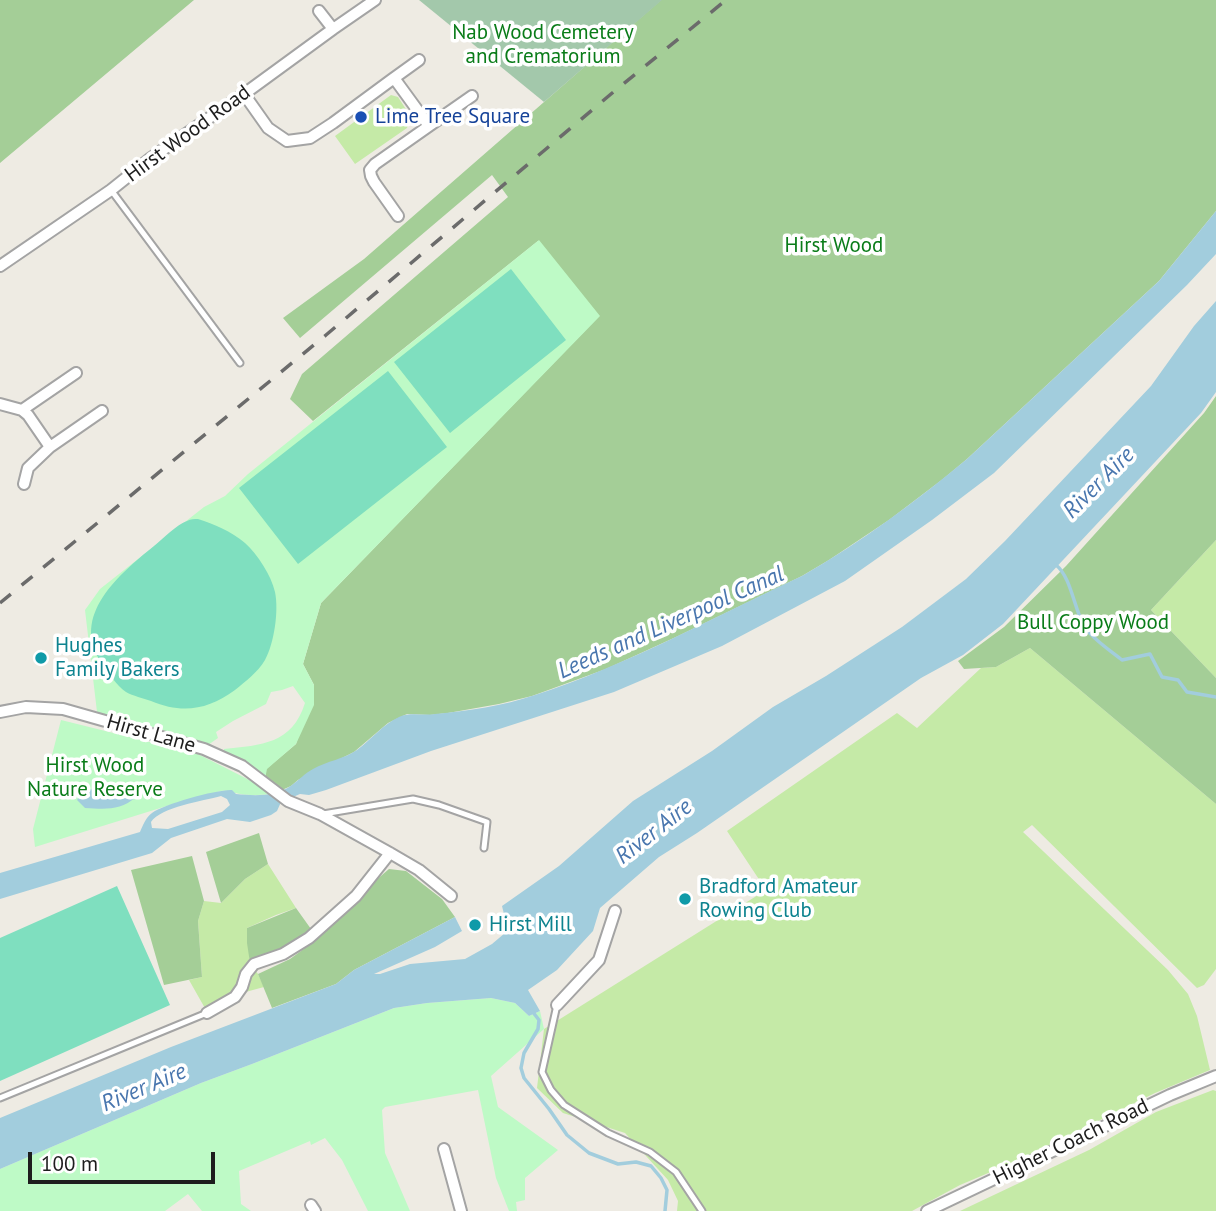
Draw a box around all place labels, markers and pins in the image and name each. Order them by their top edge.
place label: Lime Tree Square [375,104,530,130]
marker: Lime Tree Square [353,109,369,125]
place label: Hughes Family Bakers [55,633,180,683]
marker: Hughes Family Bakers [33,650,49,666]
place label: Bradford Amateur Rowing Club [699,874,858,924]
marker: Bradford Amateur Rowing Club [677,891,693,907]
place label: Hirst Mill [489,912,572,938]
marker: Hirst Mill [467,917,483,933]

